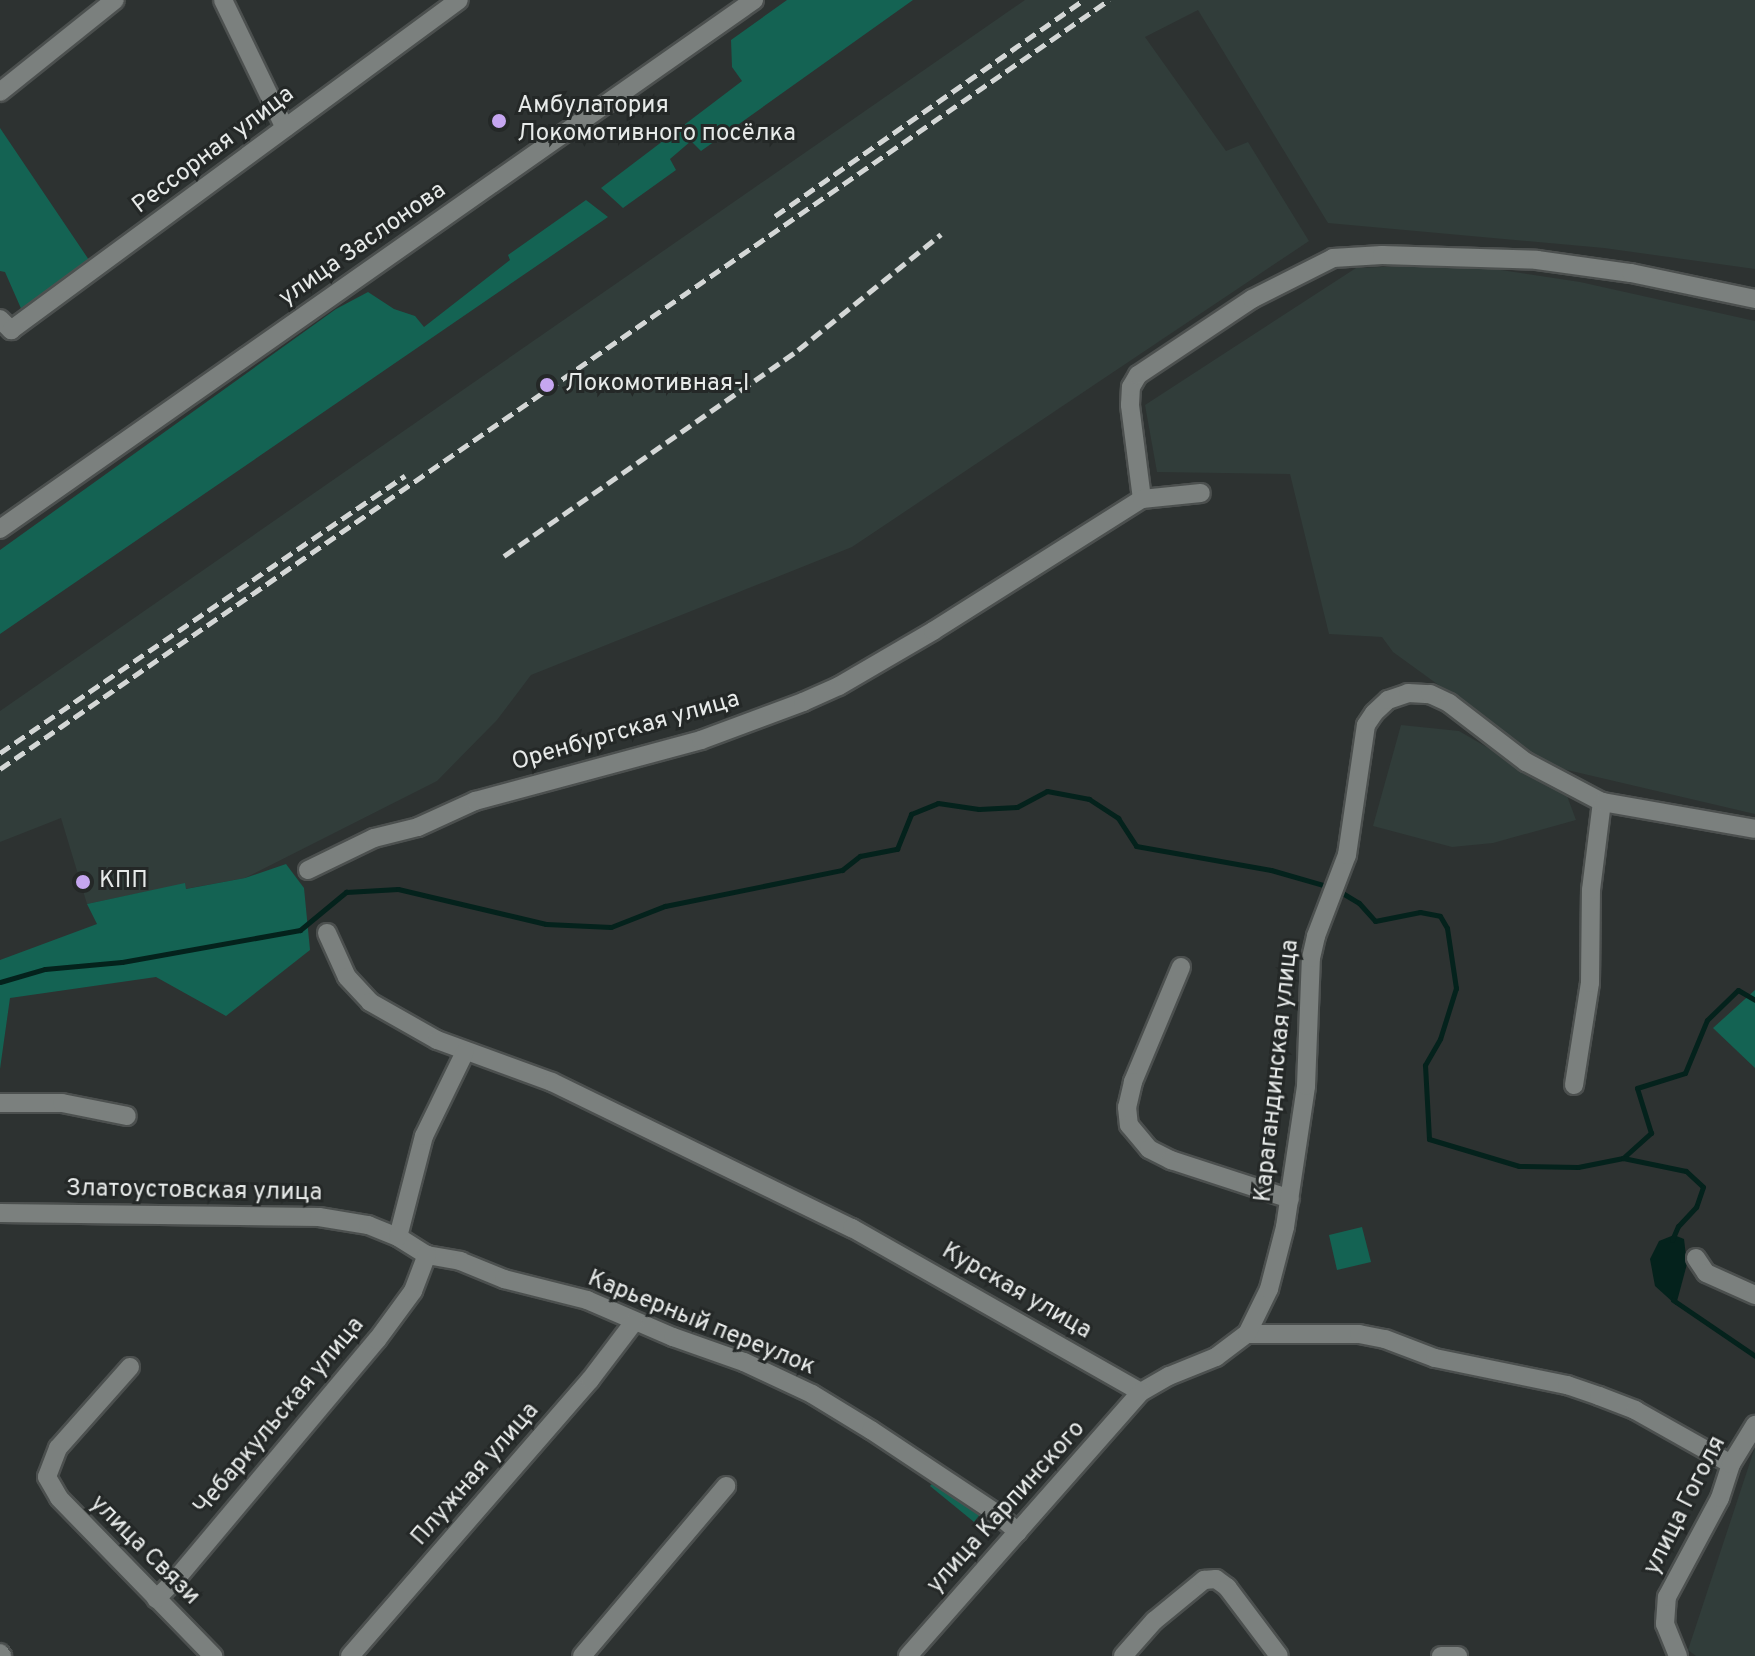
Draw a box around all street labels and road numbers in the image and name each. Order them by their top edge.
street label: Рессорная улица [128,81,300,221]
street label: улица Заслонова [274,177,452,313]
street label: Оренбургская улица [509,686,743,778]
street label: Карагандинская улица [1250,938,1306,1204]
street label: Златоустовская улица [66,1175,322,1209]
street label: Курская улица [936,1238,1096,1346]
street label: Карьерный переулок [583,1265,819,1383]
street label: Чебаркульская улица [189,1312,371,1522]
street label: Плужная улица [406,1398,546,1552]
street label: улица Карпинского [922,1416,1092,1600]
street label: улица Гоголя [1639,1432,1733,1580]
street label: улица Связи [83,1490,205,1612]

